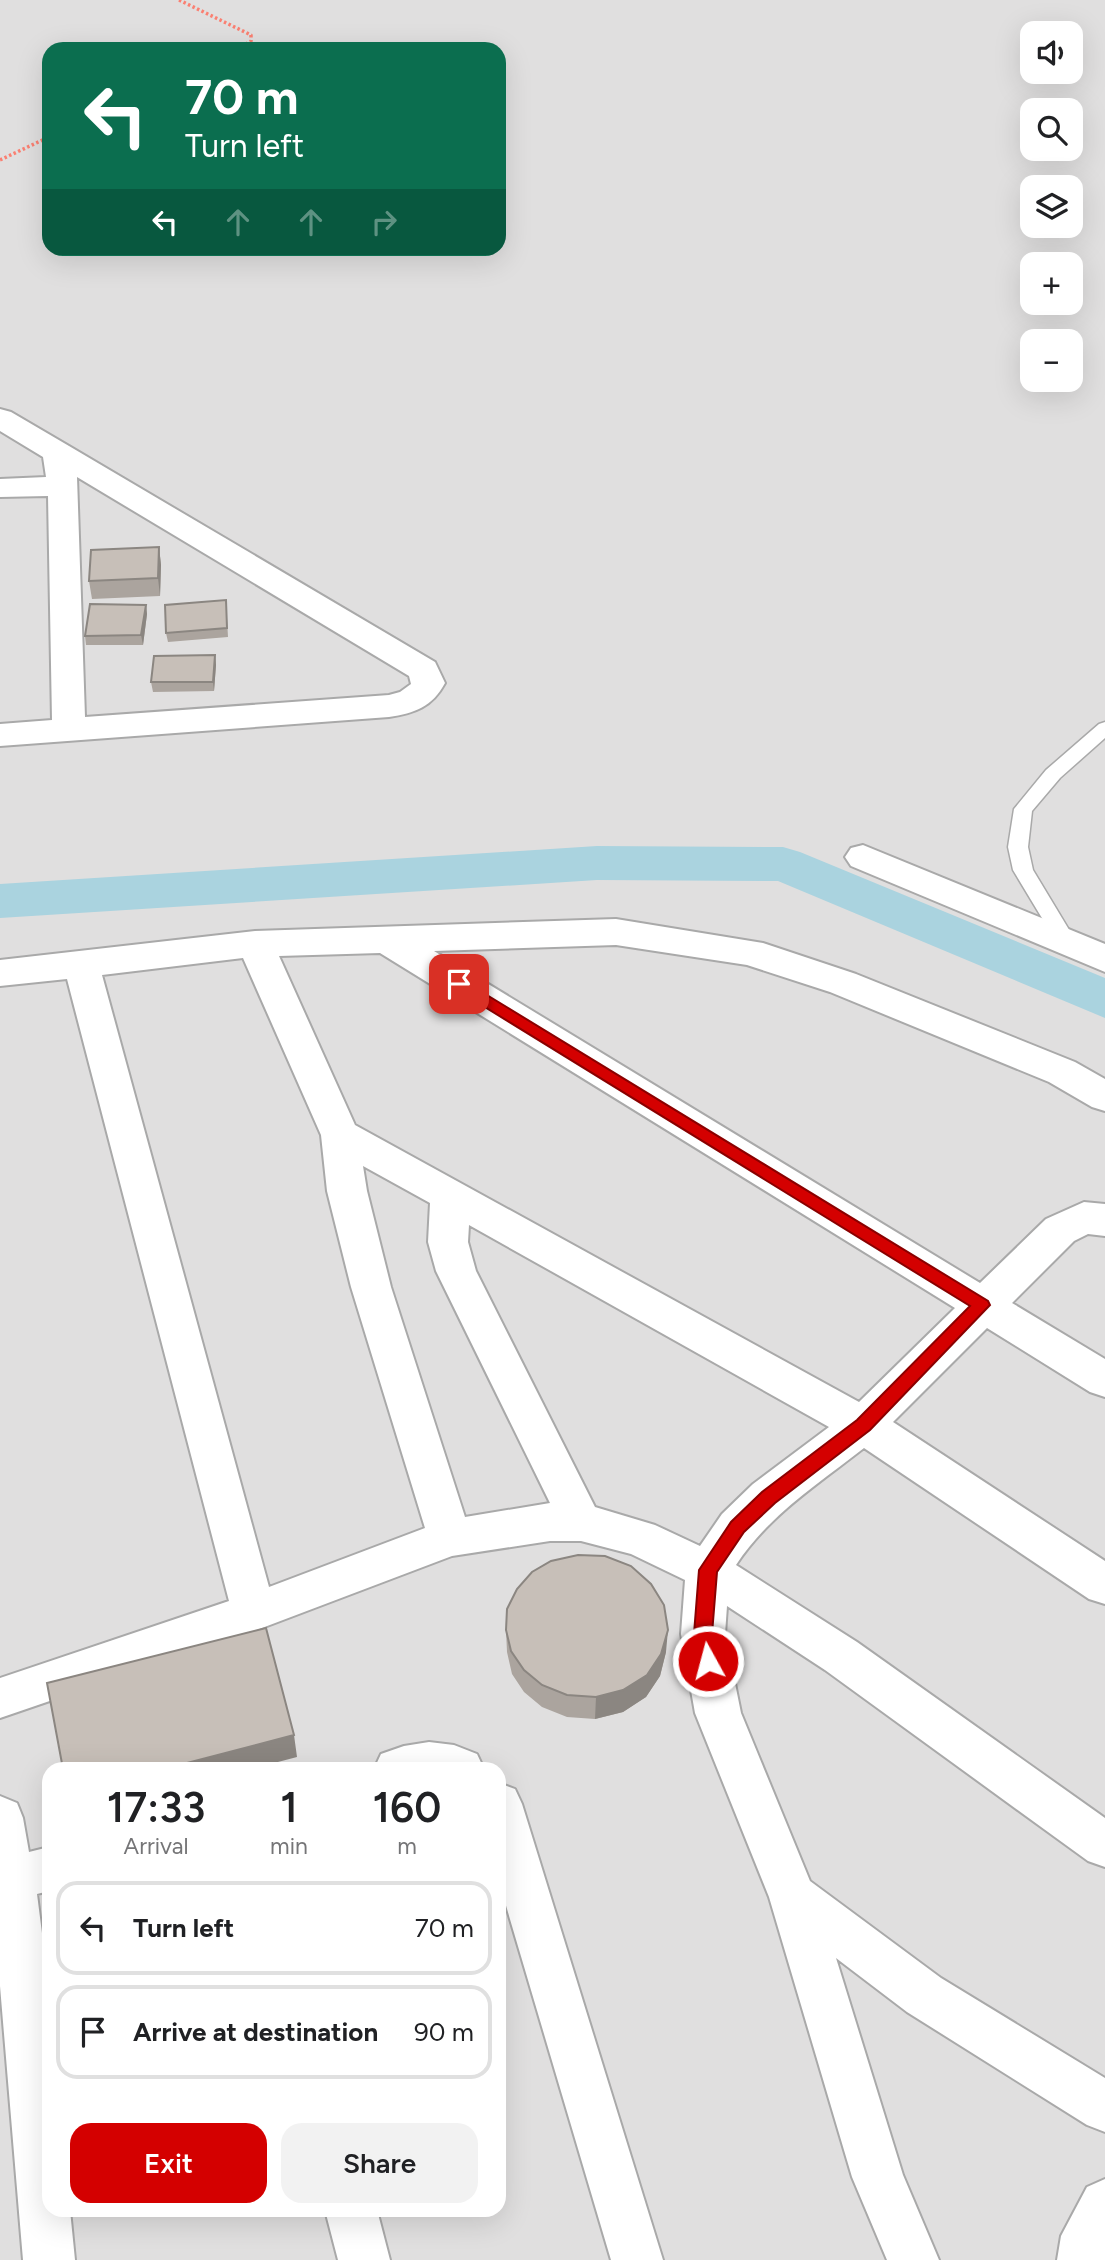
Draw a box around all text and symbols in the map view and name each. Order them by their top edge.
map controls [1020,21,1083,392]
button: sound [1020,21,1083,84]
text: 70 m [185,67,298,126]
icon: left [70,70,161,161]
button: search [1020,98,1083,161]
text: Turn left [185,127,304,165]
button: layers [1020,175,1083,238]
icon: left [146,203,184,241]
icon: ahead [219,203,257,241]
icon: ahead [292,203,330,241]
icon: right [365,203,403,241]
button: + [1020,252,1083,315]
button: − [1020,329,1083,392]
pin [429,954,489,1014]
icon: arrive [440,965,478,1003]
position arrow [671,1624,745,1698]
text: 17:33 [107,1782,205,1833]
text: 1 [280,1782,298,1833]
text: 160 [373,1782,441,1833]
text: Arrival [124,1832,189,1860]
text: min [270,1832,308,1860]
text: m [397,1832,417,1860]
icon: left [74,1909,112,1947]
text: Turn left [133,1912,234,1944]
text: 70 m [415,1912,474,1944]
icon: arrive [74,2013,112,2051]
text: Arrive at destination [133,2016,378,2048]
text: 90 m [414,2016,474,2048]
button: Exit [70,2123,267,2203]
button: Share [281,2123,478,2203]

